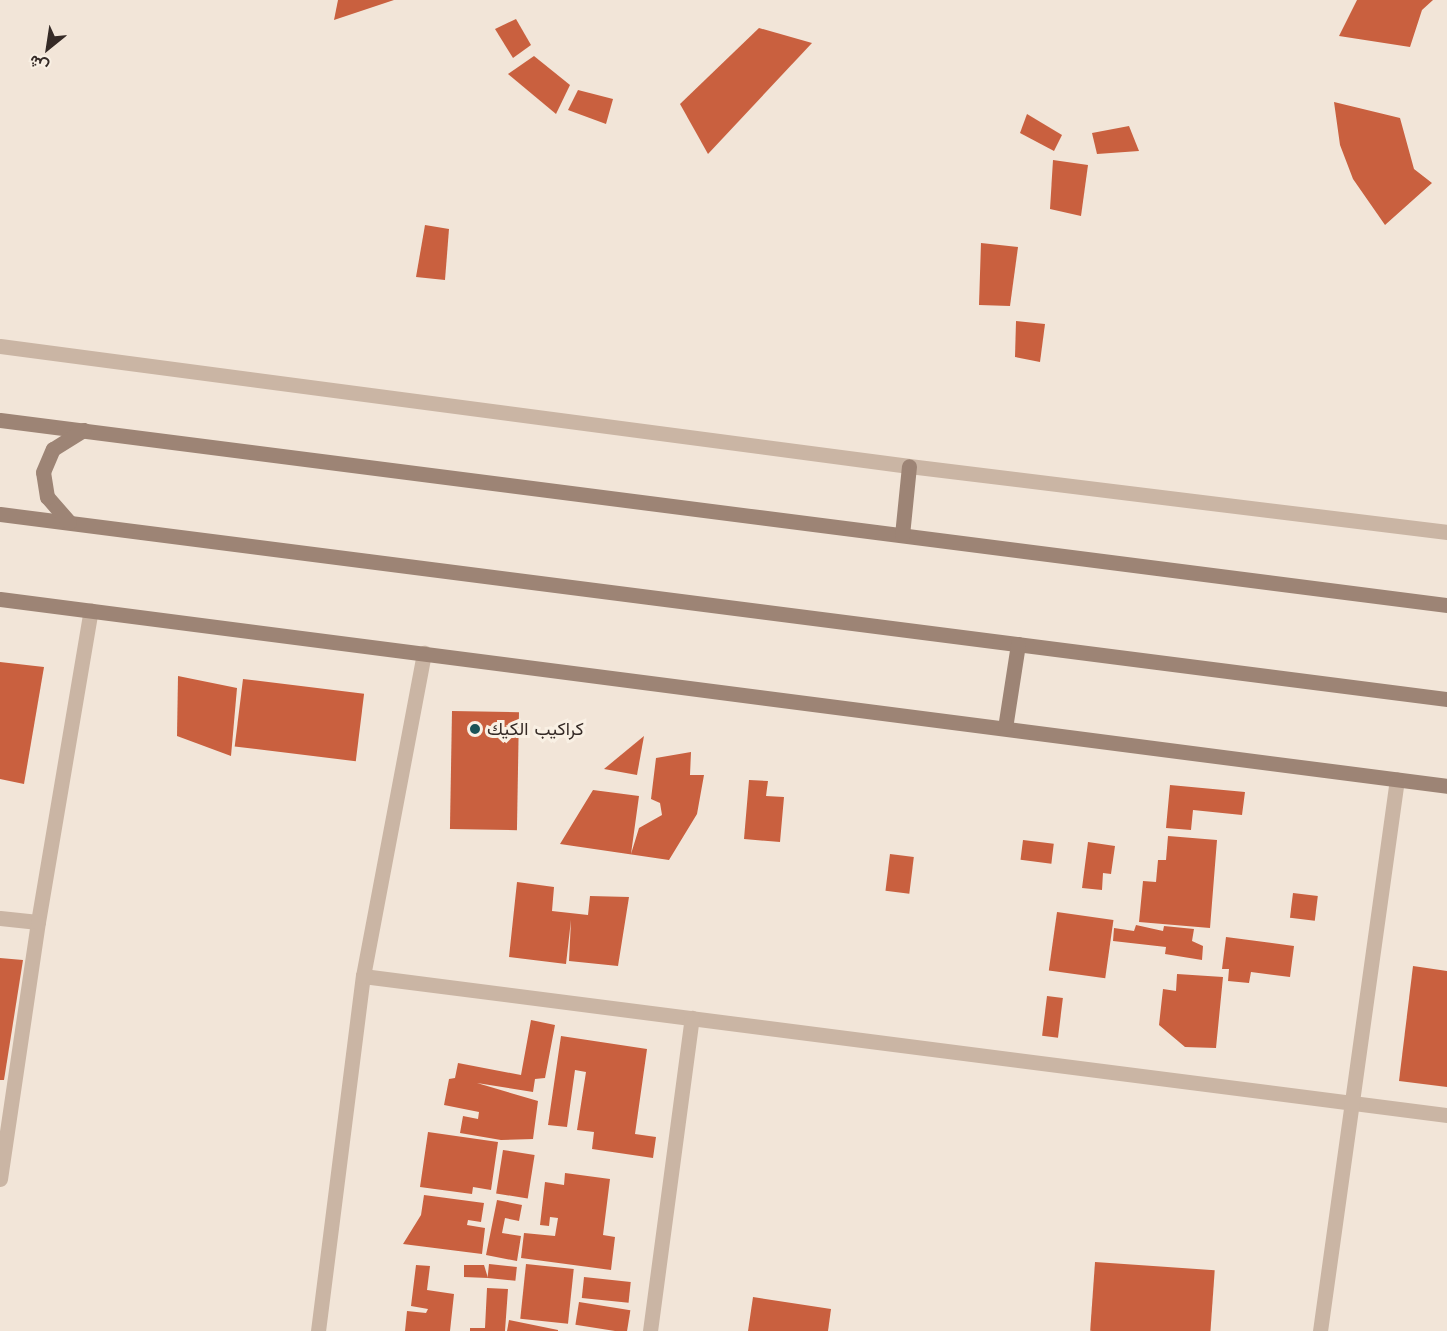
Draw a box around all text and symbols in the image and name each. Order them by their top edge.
north arrow [18,18,78,78]
text: ش [26,51,52,77]
place label: كراكيب الكيك [487,718,584,740]
marker: كراكيب الكيك [468,722,482,736]

